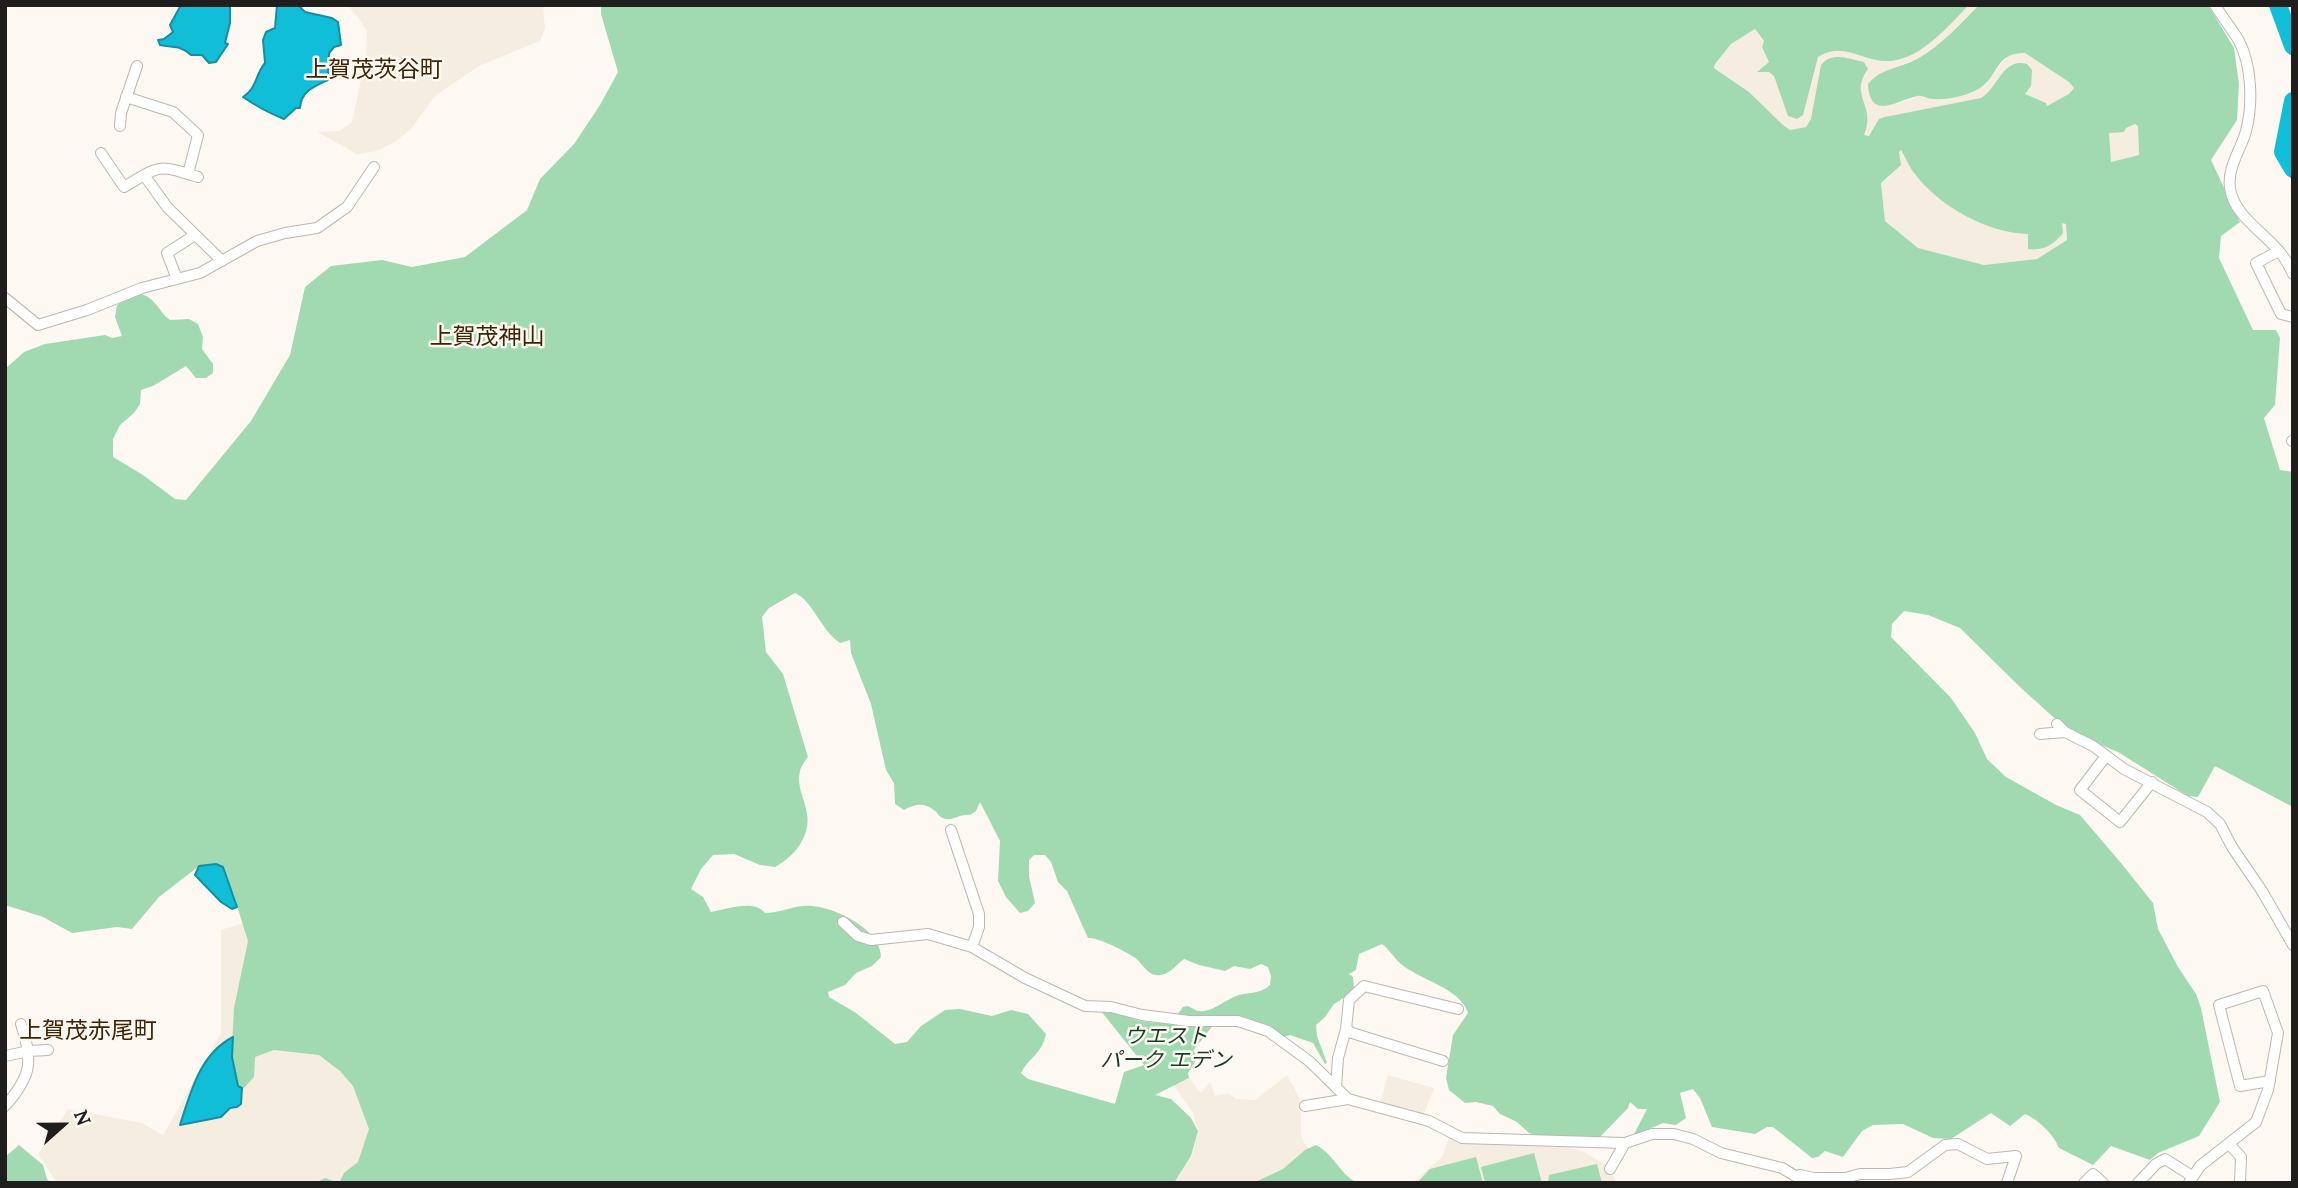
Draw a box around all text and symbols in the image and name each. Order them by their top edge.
district label: 上賀茂茨谷町 [305,56,443,84]
district label: 上賀茂神山 [430,323,544,351]
district label: 上賀茂赤尾町 [19,1017,157,1045]
park label: ウエスト パーク エデン [1100,1024,1232,1074]
north arrow [28,1090,98,1160]
text: N [69,1106,96,1129]

